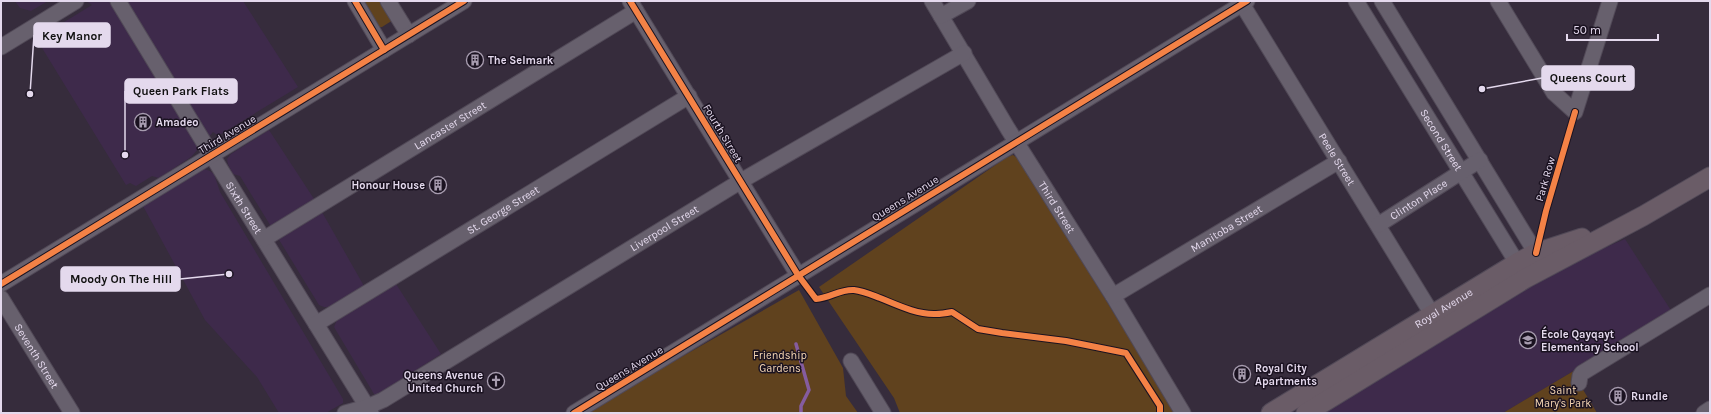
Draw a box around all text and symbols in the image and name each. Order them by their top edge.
scale bar [1567,16,1658,42]
callout: Key Manor [34,23,110,47]
text: 50 m [1573,23,1601,37]
text: Key Manor [42,29,102,43]
building icon: The Selmark [465,50,485,70]
place label: The Selmark [488,54,554,67]
callout: Queens Court [1542,66,1634,90]
text: Queens Court [1550,71,1627,85]
callout: Queen Park Flats [125,79,237,103]
text: Queen Park Flats [133,84,229,98]
street label: Lancaster Street [412,99,488,152]
street label: Fourth Street [700,102,745,165]
street label: Second Street [1417,107,1465,173]
building icon: Amadeo [133,112,153,132]
street label: Third Avenue [196,112,259,157]
place label: Amadeo [156,116,199,129]
street label: Peele Street [1316,131,1358,188]
street label: Park Row [1533,155,1558,203]
street label: Queens Avenue [869,172,941,224]
building icon: Honour House [428,175,448,195]
street label: Clinton Place [1388,176,1450,223]
street label: Sixth Street [223,179,265,236]
place label: Honour House [351,179,425,192]
street label: Third Street [1035,179,1078,236]
street label: St. George Street [464,183,542,237]
street label: Liverpool Street [628,202,701,254]
street label: Manitoba Street [1189,202,1265,255]
callout: Moody On The Hill [61,267,180,291]
text: Moody On The Hill [70,272,172,286]
street label: Royal Avenue [1412,285,1476,331]
street label: Seventh Street [11,321,61,391]
place label: École Qayqayt Elementary School [1541,326,1639,354]
school or university icon: École Qayqayt Elementary School [1518,330,1538,350]
street label: Queens Avenue [593,343,666,394]
park label: Friendship Gardens [753,349,807,375]
place label: Royal City Apartments [1255,362,1317,388]
building icon: Royal City Apartments [1232,364,1252,384]
place label: Queens Avenue United Church [404,369,483,395]
church icon: Queens Avenue United Church [486,371,506,391]
park label: Saint Mary's Park [1535,384,1591,410]
building icon: Rundle [1608,386,1628,406]
place label: Rundle [1631,390,1668,403]

